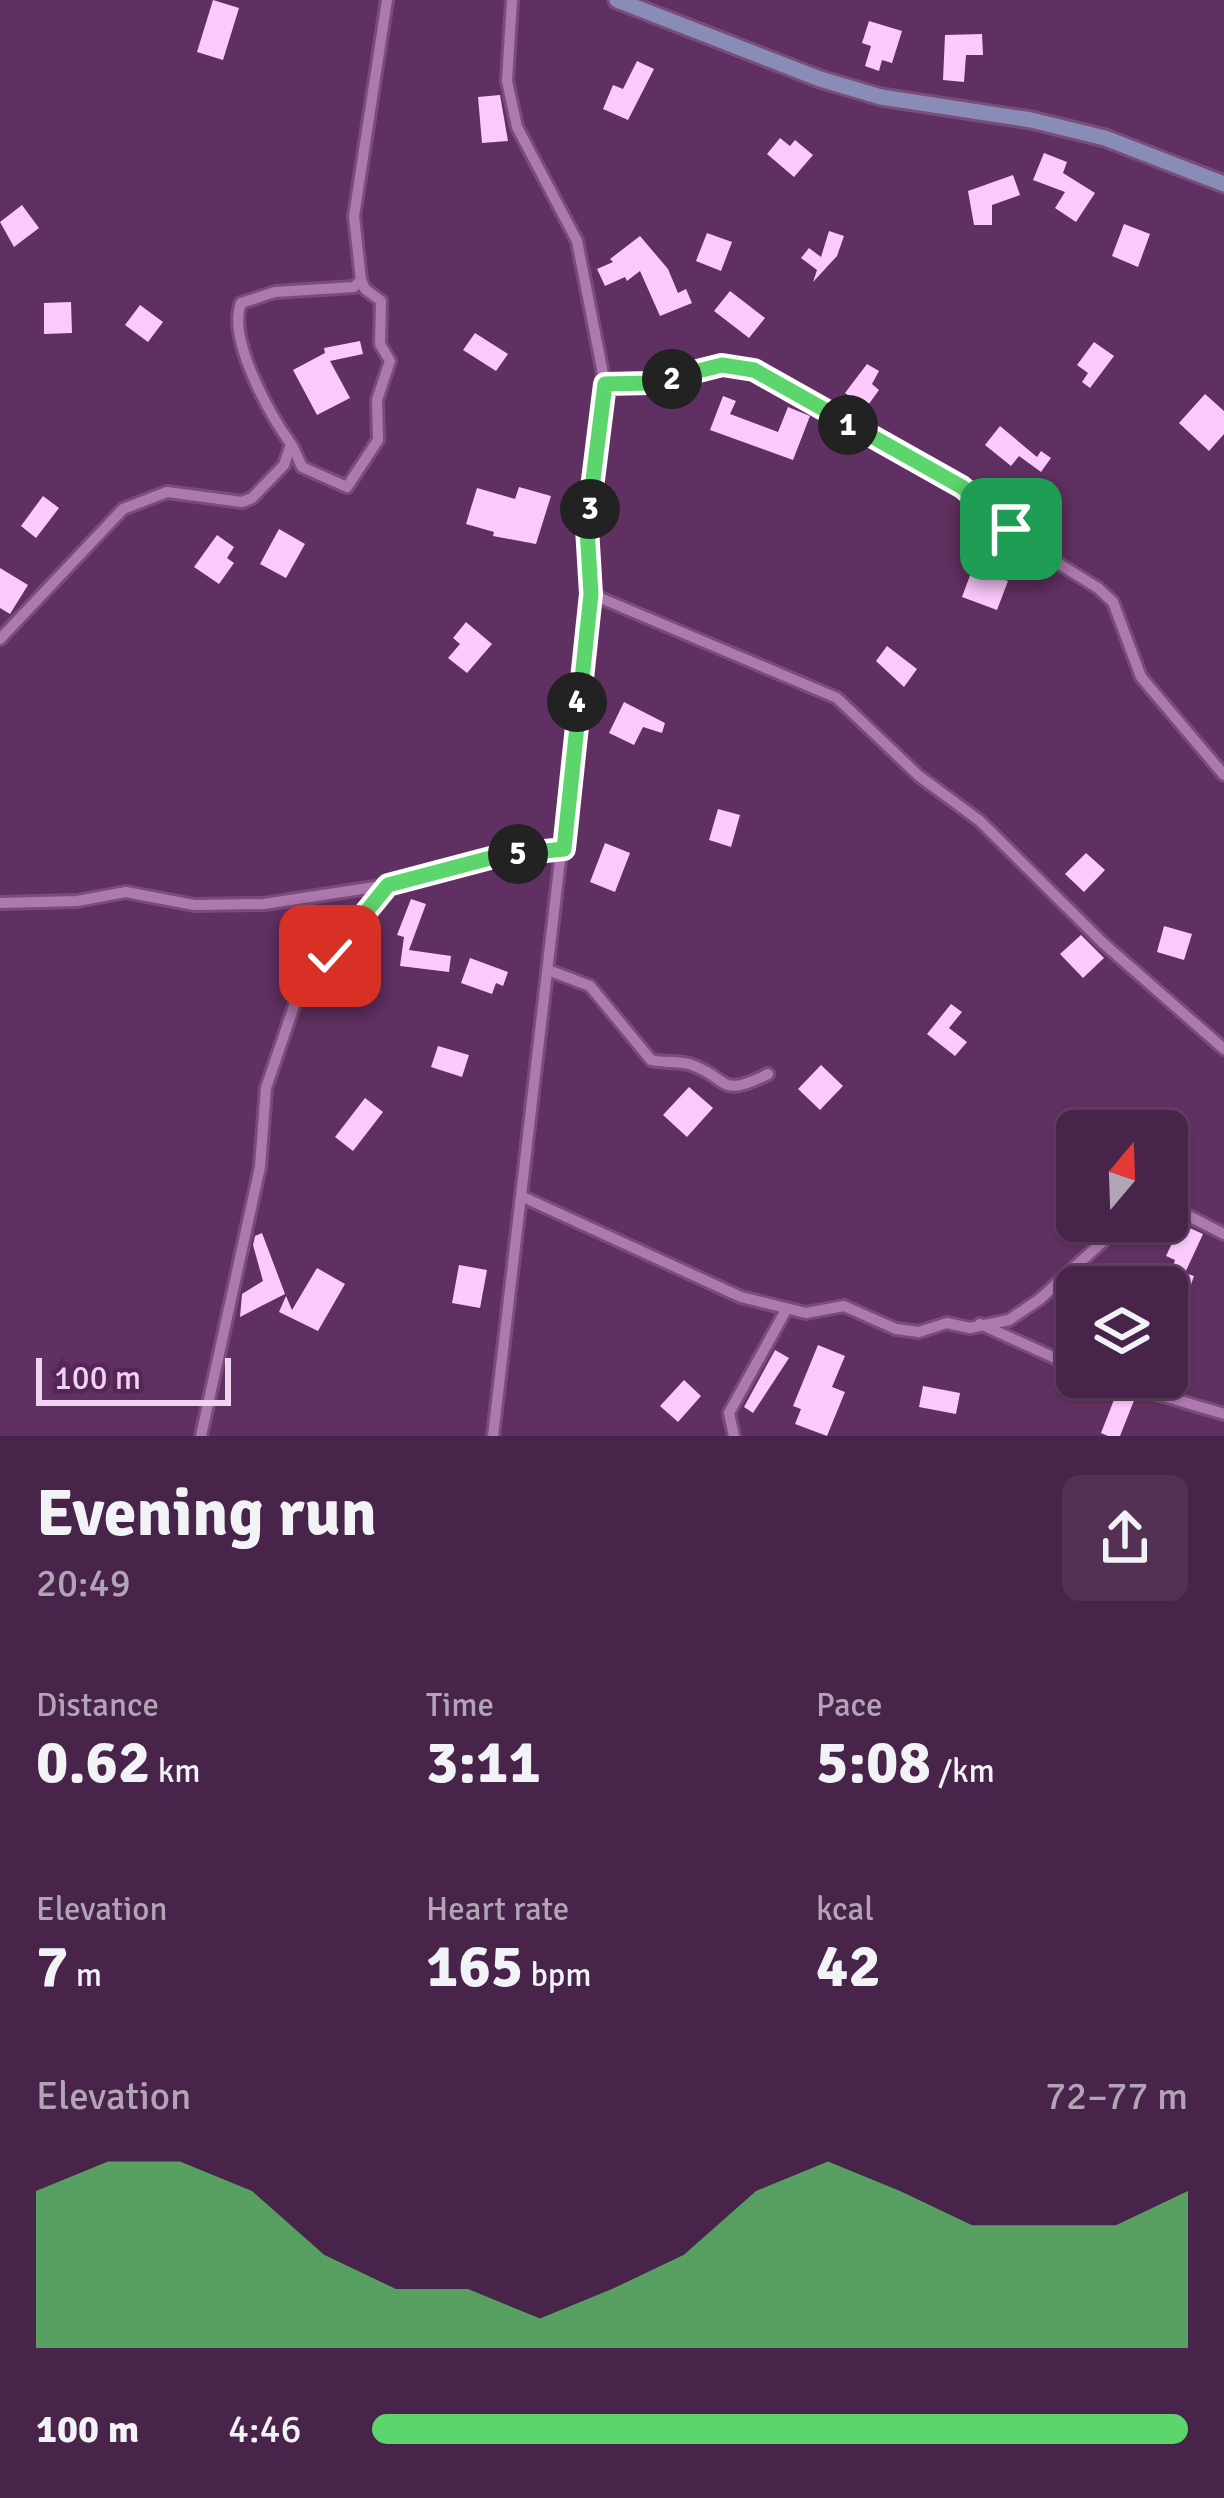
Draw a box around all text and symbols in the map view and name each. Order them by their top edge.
pin: 2 [642,349,702,409]
text: 2 [663,358,681,399]
pin: 1 [818,395,878,455]
text: 1 [839,404,857,445]
pin [960,478,1062,580]
pin: 3 [560,479,620,539]
text: 3 [581,488,599,529]
icon: arrive [978,496,1044,562]
pin: 4 [547,672,607,732]
text: 4 [568,681,586,722]
pin: 5 [488,824,548,884]
text: 5 [509,833,527,874]
pin [279,905,381,1007]
icon: check [297,923,363,989]
north arrow [1056,1110,1188,1242]
map controls [1056,1110,1188,1398]
button: layers [1056,1266,1188,1398]
scale bar [36,1352,231,1405]
text: 100 m [54,1358,141,1399]
text: Evening run [36,1473,377,1554]
button: share [1062,1475,1188,1601]
text: 20:49 [36,1559,131,1607]
text: Distance [36,1685,159,1726]
text: Time [426,1685,494,1726]
text: Pace [816,1685,882,1726]
text: 0.62 [36,1726,150,1800]
text: 3:11 [426,1726,541,1800]
text: 5:08 [816,1726,931,1800]
text: km [150,1751,201,1792]
text: /km [931,1751,995,1792]
text: Elevation [36,1889,167,1930]
text: Heart rate [426,1889,569,1930]
text: kcal [816,1889,874,1930]
text: 7 [36,1930,68,2004]
text: 165 [426,1930,523,2004]
text: 42 [816,1930,881,2004]
text: m [68,1955,102,1996]
text: bpm [523,1955,592,1996]
text: Elevation [36,2072,191,2120]
text: 72–77 m [1045,2072,1188,2120]
text: 100 m [36,2405,139,2453]
text: 4:46 [228,2405,302,2453]

